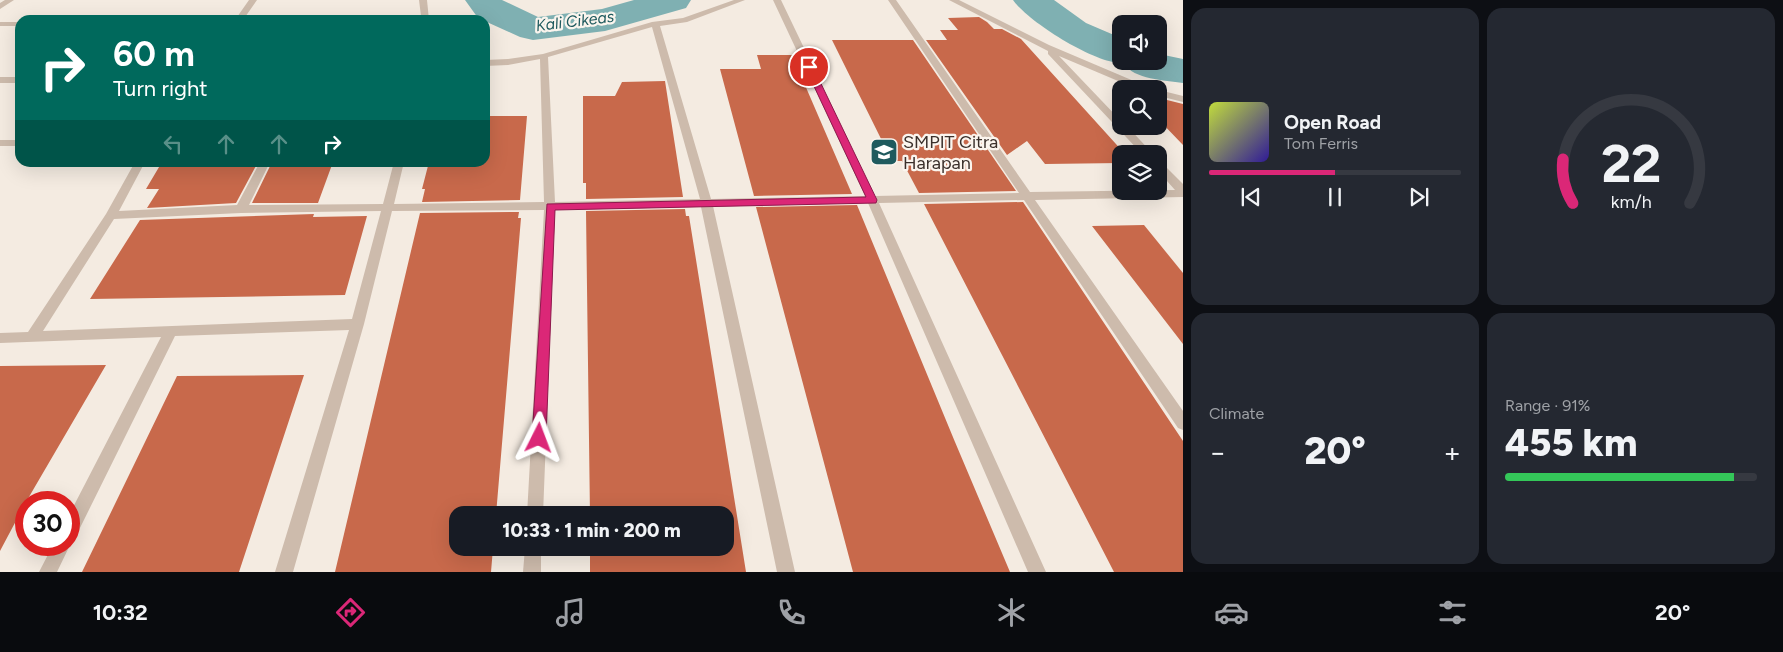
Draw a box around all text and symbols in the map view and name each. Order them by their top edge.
water label: Kali Cikeas [535,7,616,35]
map controls [1112,15,1167,200]
button: sound [1112,15,1167,70]
text: 60 m [113,33,195,75]
icon: right [30,35,95,100]
pin [788,46,830,88]
icon: arrive [795,53,823,81]
text: Turn right [113,75,208,102]
button: search [1112,80,1167,135]
text: Open Road [1284,111,1381,134]
icon: left [159,130,187,158]
icon: ahead [212,130,240,158]
icon: ahead [265,130,293,158]
icon: right [318,130,346,158]
place label: SMPIT Citra Harapan [903,131,998,174]
text: 22 [1601,133,1661,195]
text: Tom Ferris [1284,134,1358,153]
school or university icon: SMPIT Citra Harapan [869,137,899,167]
button: layers [1112,145,1167,200]
icon: previous [1237,183,1265,211]
icon: pause [1321,183,1349,211]
icon: next [1405,183,1433,211]
text: km/h [1611,191,1651,212]
text: Range · 91% [1505,396,1590,415]
text: Climate [1209,404,1264,423]
position arrow [512,411,564,463]
text: 455 km [1505,420,1637,466]
text: 20° [1304,428,1366,474]
text: − [1209,435,1226,469]
text: + [1444,435,1461,469]
speed limit sign: 30 [15,491,80,556]
text: 10:33 · 1 min · 200 m [502,519,681,542]
icon: directions [333,595,368,630]
icon: music [553,595,588,630]
icon: phone [774,595,809,630]
icon: climate [994,595,1029,630]
icon: car [1214,595,1249,630]
icon: filters [1435,595,1470,630]
text: 10:32 [93,599,148,626]
text: 20° [1655,599,1690,626]

